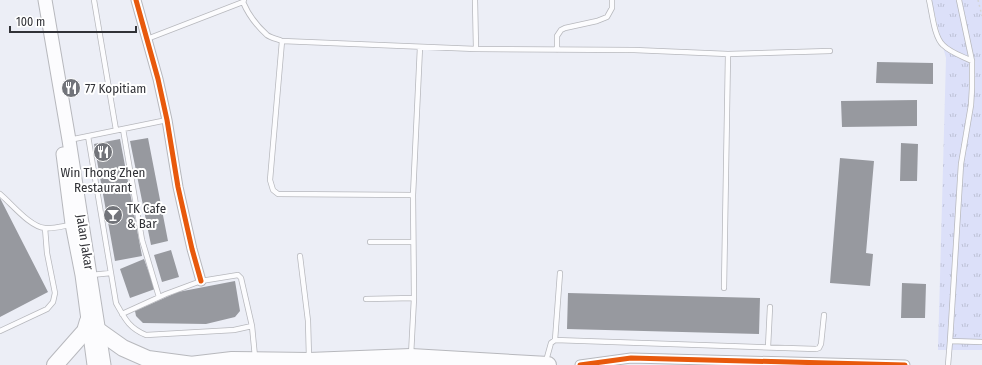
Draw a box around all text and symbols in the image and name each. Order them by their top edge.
scale bar [10,8,136,34]
text: 100 m [16,15,45,29]
restaurant icon: 77 Kopitiam [60,77,82,99]
place label: 77 Kopitiam [85,81,146,96]
restaurant icon: Win Thong Zhen Restaurant [92,141,114,163]
place label: Win Thong Zhen Restaurant [61,165,145,195]
place label: TK Cafe & Bar [127,201,166,231]
bar icon: TK Cafe & Bar [102,204,124,226]
street label: Jalan Jakar [73,213,97,271]

